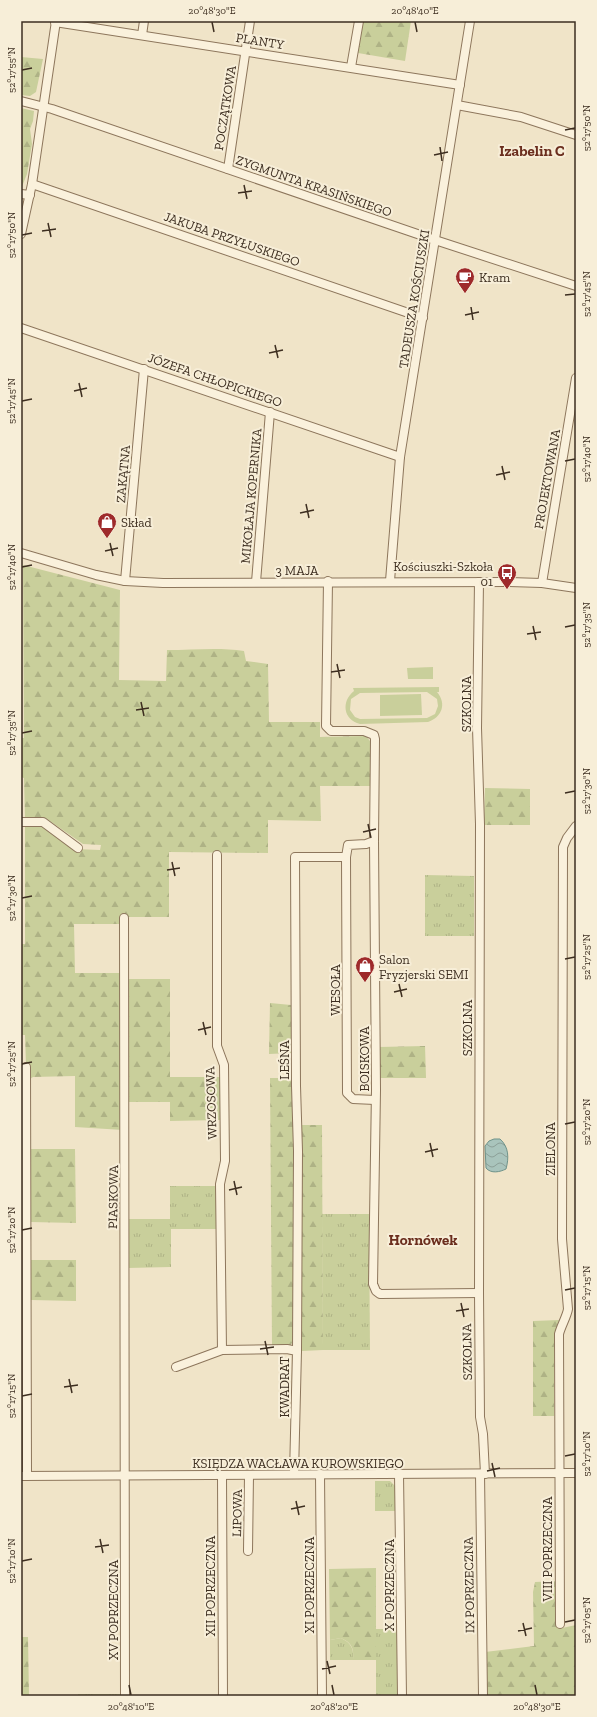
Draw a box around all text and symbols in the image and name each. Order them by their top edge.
text: 20°48'30"E [188,5,236,17]
text: 20°48'40"E [391,5,439,17]
street label: PLANTY [235,30,285,52]
text: 52°17'55"N [6,46,18,93]
street label: POCZĄTKOWA [211,64,239,151]
text: 52°17'50"N [581,104,593,151]
district label: Izabelin C [499,142,565,160]
street label: ZYGMUNTA KRASIŃSKIEGO [234,152,394,220]
street label: JAKUBA PRZYŁUSKIEGO [162,209,302,269]
text: 52°17'50"N [6,211,18,258]
street label: TADEUSZA KOŚCIUSZKI [396,229,432,369]
cafe icon: Kram [454,266,476,294]
place label: Kram [479,270,511,285]
text: 52°17'45"N [581,271,593,317]
street label: JÓZEFA CHŁOPICKIEGO [146,350,284,410]
text: 52°17'45"N [6,378,18,424]
street label: MIKOŁAJA KOPERNIKA [238,427,264,564]
street label: PROJEKTOWANA [531,427,563,530]
text: 52°17'40"N [581,435,593,482]
street label: ZAKĄTNA [113,444,133,503]
shop icon: Skład [96,511,118,539]
place label: Skład [121,515,152,530]
text: 52°17'40"N [6,543,18,590]
place label: Kościuszki-Szkoła 01 [393,559,494,589]
bus stop icon: Kościuszki-Szkoła 01 [496,562,518,590]
street label: 3 MAJA [275,563,319,578]
text: 52°17'35"N [581,602,593,648]
street label: SZKOLNA [459,675,474,732]
text: 52°17'35"N [6,710,18,756]
text: 52°17'30"N [581,767,593,814]
text: 52°17'30"N [6,874,18,921]
text: 52°17'25"N [581,933,593,980]
place label: Salon Fryzjerski SEMI [379,952,469,983]
shop icon: Salon Fryzjerski SEMI [354,955,376,983]
street label: WESOŁA [328,964,343,1016]
street label: SZKOLNA [460,999,475,1056]
street label: BOISKOWA [357,1026,372,1092]
text: 52°17'25"N [6,1040,18,1087]
street label: LEŚNA [277,1040,292,1080]
street label: WRZOSOWA [202,1066,220,1140]
text: 52°17'20"N [581,1098,593,1145]
street label: ZIELONA [543,1122,558,1176]
street label: PIASKOWA [105,1164,121,1229]
text: 52°17'20"N [6,1206,18,1253]
district label: Hornówek [389,1231,458,1249]
text: 52°17'15"N [581,1265,593,1310]
street label: SZKOLNA [459,1323,475,1380]
street label: KWADRAT [277,1357,292,1417]
text: 52°17'15"N [6,1373,18,1418]
text: 52°17'10"N [581,1431,593,1477]
street label: KSIĘDZA WACŁAWA KUROWSKIEGO [192,1456,404,1471]
street label: LIPOWA [229,1488,245,1537]
street label: VIII POPRZECZNA [540,1496,555,1602]
street label: XII POPRZECZNA [203,1535,218,1636]
street label: XI POPRZECZNA [302,1536,317,1633]
street label: IX POPRZECZNA [461,1536,477,1633]
text: 52°17'10"N [6,1538,18,1584]
street label: X POPRZECZNA [382,1538,397,1631]
street label: XV POPRZECZNA [106,1559,121,1660]
text: 52°17'05"N [581,1596,593,1643]
text: 20°48'10"E [108,1701,154,1713]
text: 20°48'20"E [310,1701,358,1713]
text: 20°48'30"E [513,1701,561,1713]

